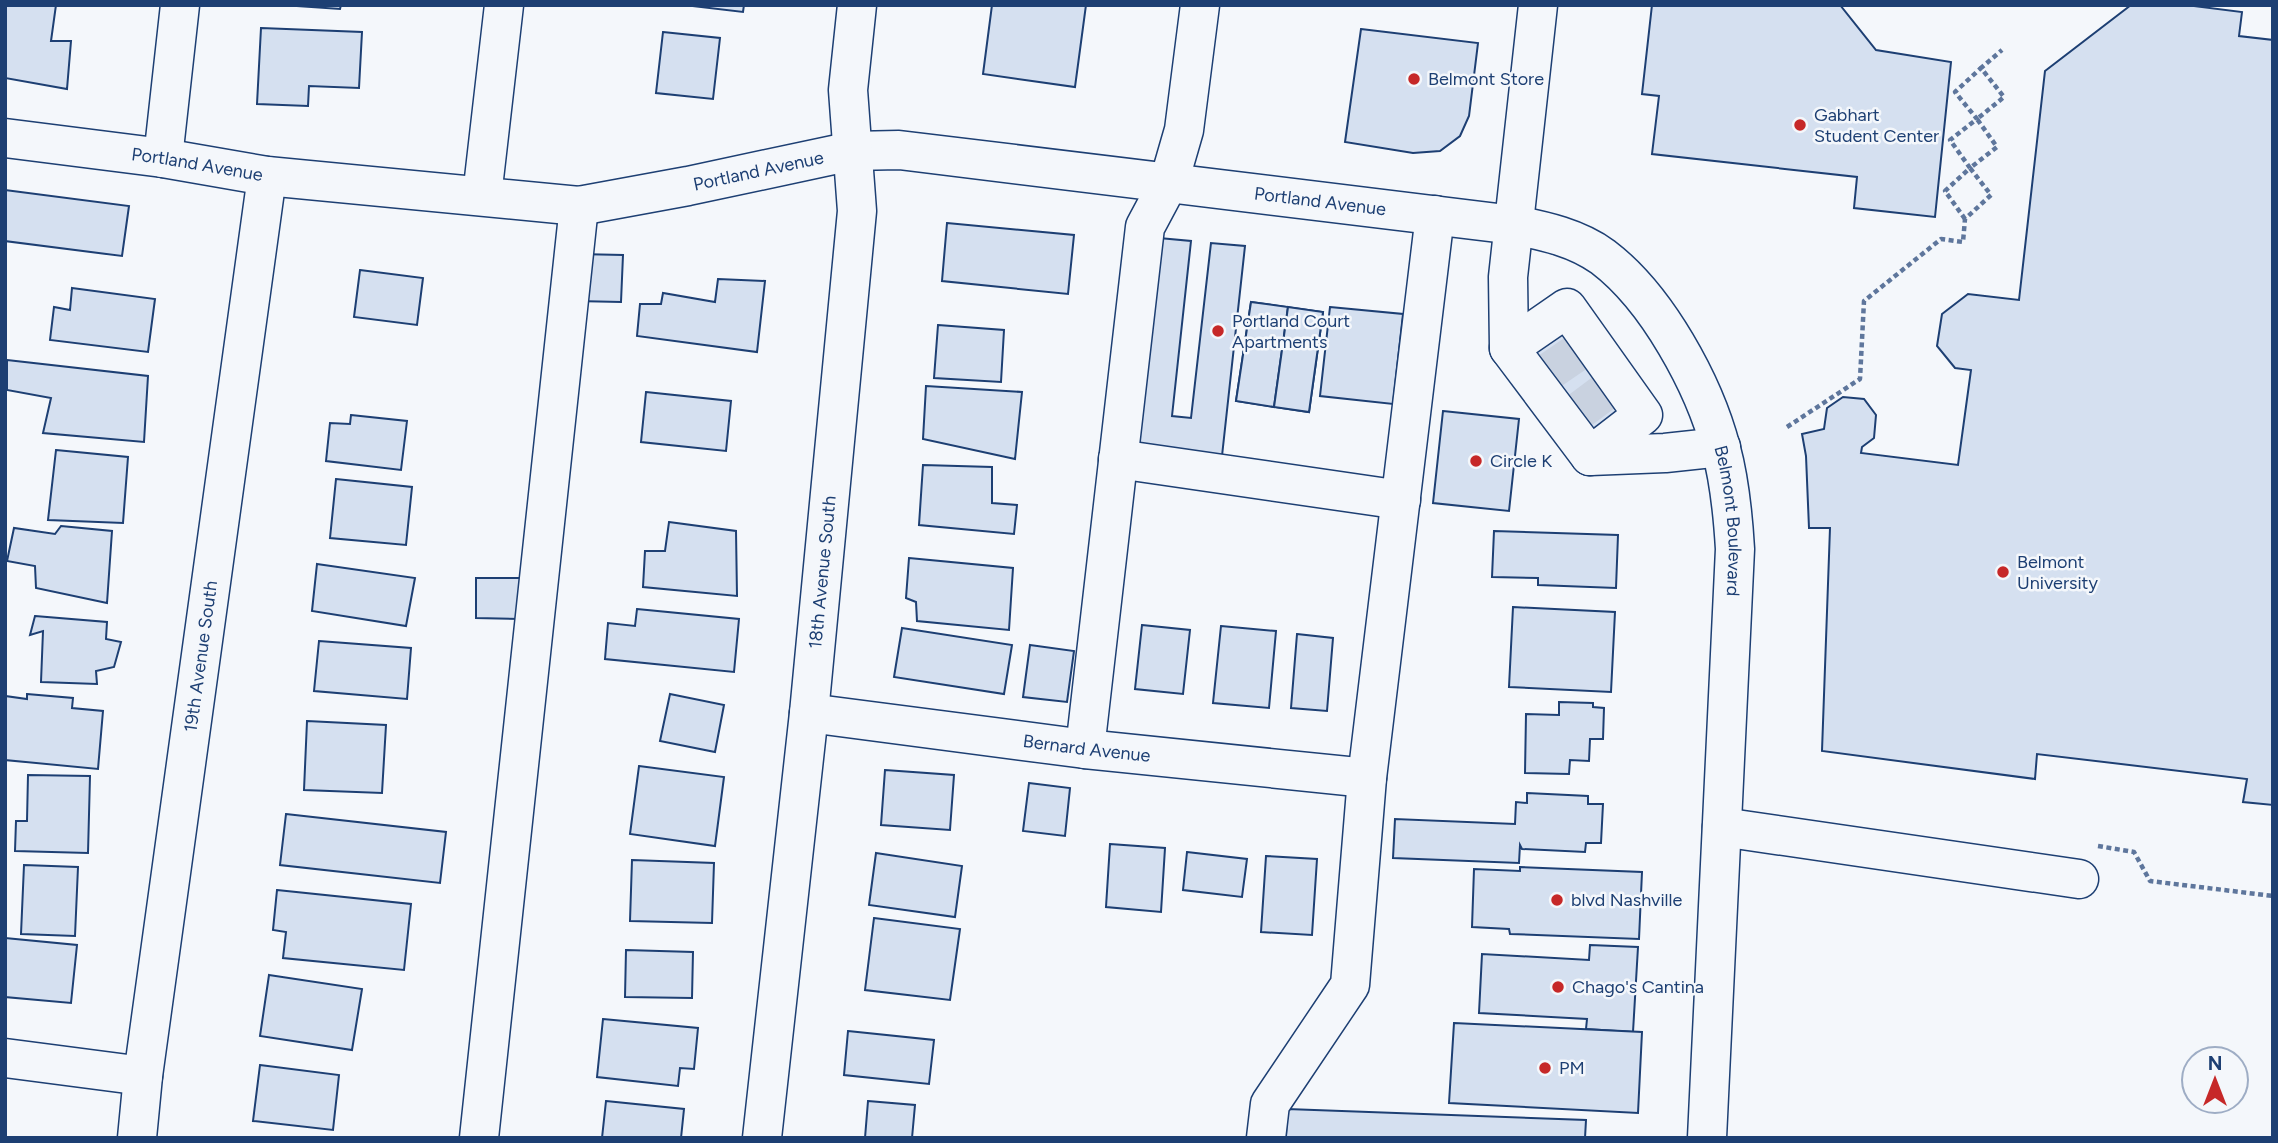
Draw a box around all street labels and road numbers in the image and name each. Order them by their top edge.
street label: Portland Avenue [130,143,265,186]
street label: Portland Avenue [691,146,826,196]
street label: Portland Avenue [1253,182,1387,220]
street label: Belmont Boulevard [1710,443,1746,597]
street label: 18th Avenue South [804,495,841,650]
street label: 19th Avenue South [180,579,222,733]
street label: Bernard Avenue [1022,730,1152,767]

